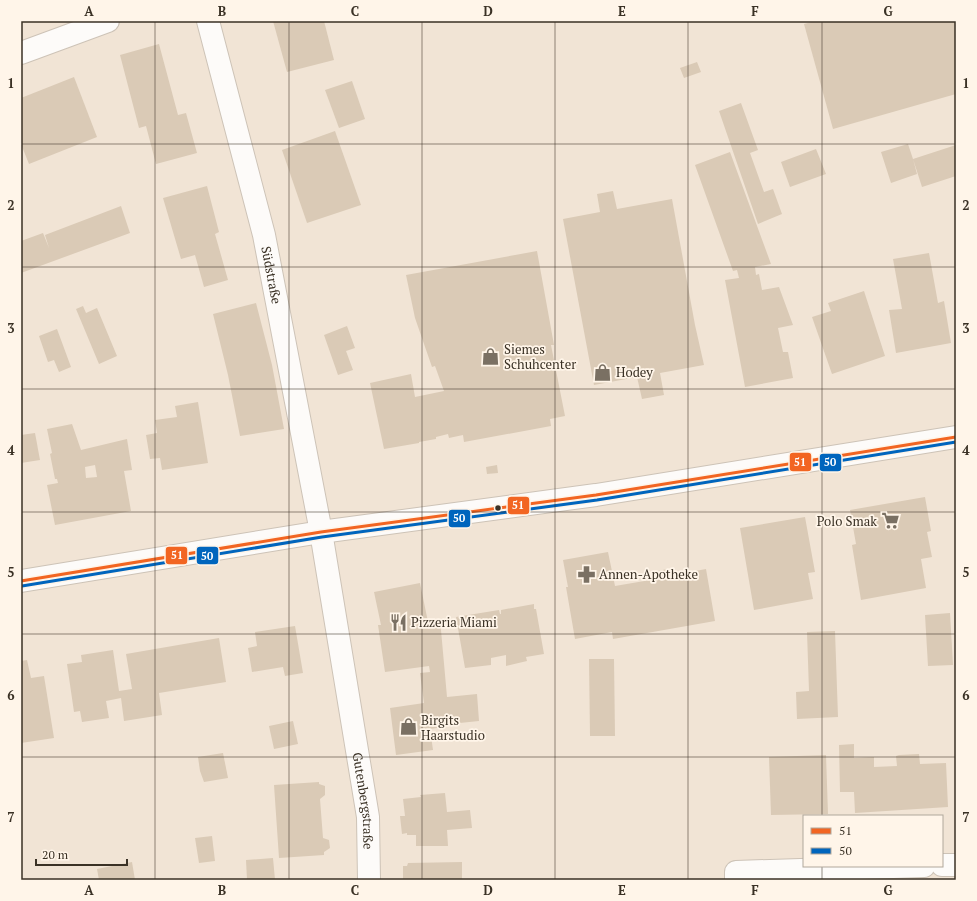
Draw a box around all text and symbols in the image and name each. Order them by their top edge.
text: A [84,2,94,20]
text: B [218,2,226,20]
text: C [351,2,359,20]
text: D [483,2,493,20]
text: E [618,2,626,20]
text: F [751,2,759,20]
text: G [883,2,893,20]
text: 1 [7,74,15,92]
text: 1 [962,74,970,92]
text: 2 [7,196,15,214]
text: 2 [962,196,970,214]
street label: Südstraße [257,245,286,306]
text: 3 [7,319,15,337]
text: 3 [962,319,970,337]
place label: Siemes Schuhcenter [504,340,576,373]
shop icon: Siemes Schuhcenter [481,346,501,366]
shop icon: Hodey [593,362,613,382]
place label: Hodey [616,363,653,381]
text: 4 [7,441,15,459]
text: 4 [962,441,970,459]
line badge: 51 [789,452,812,472]
line badge: 50 [819,453,842,472]
text: 51 [794,455,806,469]
text: 50 [824,455,836,469]
line badge: 51 [507,496,530,515]
text: 51 [512,498,524,512]
unlabelled marker [493,503,503,513]
line badge: 50 [448,509,471,528]
text: 50 [453,511,465,525]
supermarket icon: Polo Smak [880,511,900,531]
place label: Polo Smak [817,512,877,530]
line badge: 51 [165,546,188,565]
line badge: 50 [196,546,219,565]
text: 51 [171,548,183,562]
text: 50 [201,549,213,563]
text: 5 [7,563,15,581]
text: 5 [962,563,970,581]
pharmacy icon: Annen-Apotheke [576,564,596,584]
place label: Annen-Apotheke [599,565,698,583]
restaurant icon: Pizzeria Miami [388,612,408,632]
place label: Pizzeria Miami [411,613,497,631]
text: 6 [7,686,15,704]
text: 6 [962,686,970,704]
place label: Birgits Haarstudio [421,711,485,744]
shop icon: Birgits Haarstudio [398,717,418,737]
street label: Gutenbergstraße [348,751,378,850]
text: 7 [7,808,15,826]
text: 7 [962,808,970,826]
legend [803,815,943,867]
text: 51 [839,823,852,838]
scale bar [36,841,127,867]
text: 50 [839,843,852,858]
text: 20 m [42,847,69,862]
text: A [84,881,94,899]
text: B [218,881,226,899]
text: C [351,881,359,899]
text: D [483,881,493,899]
text: E [618,881,626,899]
text: F [751,881,759,899]
text: G [883,881,893,899]

